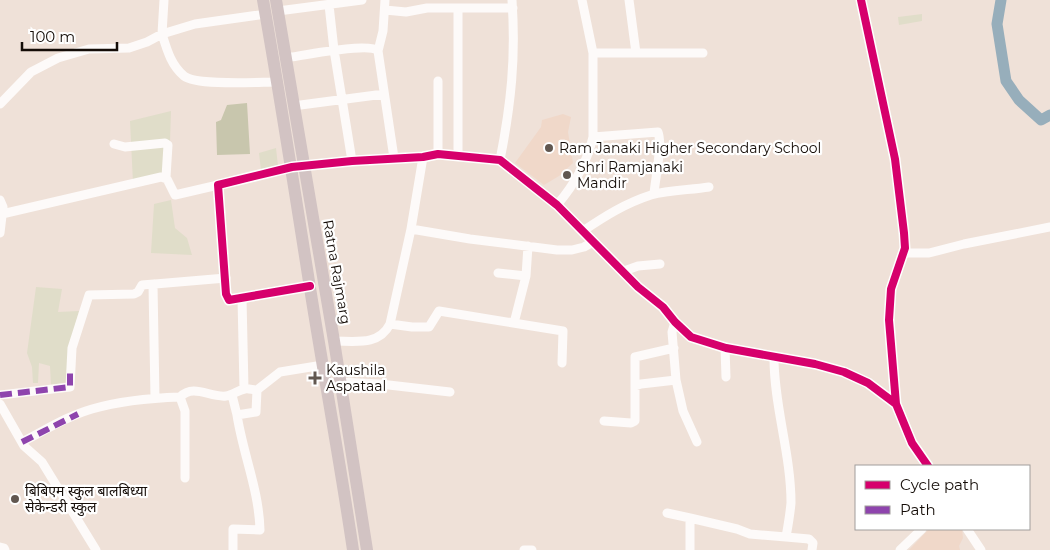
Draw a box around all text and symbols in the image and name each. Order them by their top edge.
scale bar [22,20,118,52]
text: 100 m [30,27,75,46]
place label: Ram Janaki Higher Secondary School [559,139,821,157]
marker: Ram Janaki Higher Secondary School [543,142,555,154]
place label: Shri Ramjanaki Mandir [577,158,683,192]
marker: Shri Ramjanaki Mandir [561,169,573,181]
street label: Ratna Rajmarg [319,218,355,326]
place label: Kaushila Aspataal [326,361,386,395]
marker: Kaushila Aspataal [308,371,322,385]
legend [855,465,1030,530]
text: Cycle path [900,475,979,494]
place label: बिबिएम स्कुल बालबिध्या सेकेन्डरी स्कुल [25,482,147,517]
marker: बिबिएम स्कुल बालबिध्या सेकेन्डरी स्कुल [9,493,21,505]
text: Path [900,500,936,519]

